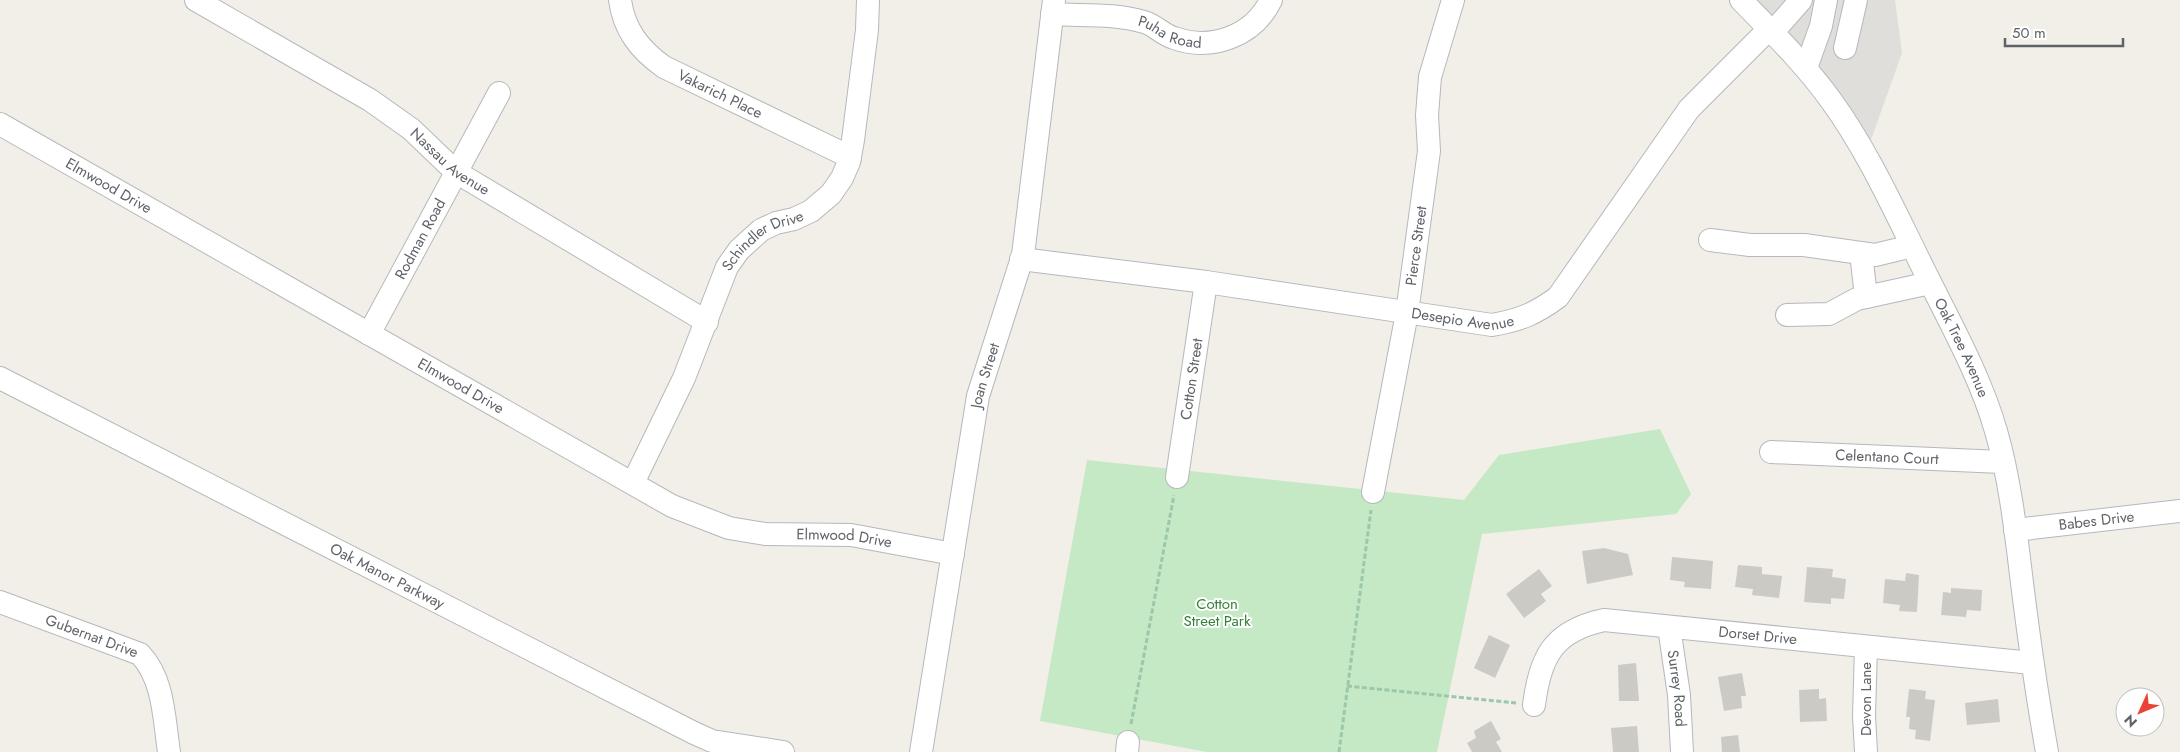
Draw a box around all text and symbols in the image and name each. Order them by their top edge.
street label: Puha Road [1136,10,1202,54]
scale bar [2005,15,2122,47]
text: 50 m [2012,22,2046,44]
street label: Vakarich Place [674,64,766,124]
street label: Nassau Avenue [405,123,494,201]
street label: Elmwood Drive [61,152,156,219]
street label: Rodman Road [389,195,451,283]
street label: Pierce Street [1400,204,1432,287]
street label: Schindler Drive [716,205,808,276]
street label: Oak Tree Avenue [1929,294,1995,401]
street label: Desepio Avenue [1410,302,1517,336]
street label: Cotton Street [1175,336,1209,421]
street label: Joan Street [965,340,1005,412]
street label: Elmwood Drive [413,353,508,419]
street label: Celentano Court [1835,444,1940,470]
street label: Babes Drive [2058,505,2136,536]
street label: Elmwood Drive [796,523,894,553]
street label: Oak Manor Parkway [326,538,449,615]
park label: Cotton Street Park [1183,593,1251,632]
street label: Gubernat Drive [42,609,142,664]
street label: Dorset Drive [1718,621,1798,650]
street label: Surrey Road [1662,649,1692,727]
street label: Devon Lane [1855,662,1877,736]
north arrow [2115,687,2165,737]
text: N [2120,710,2142,732]

